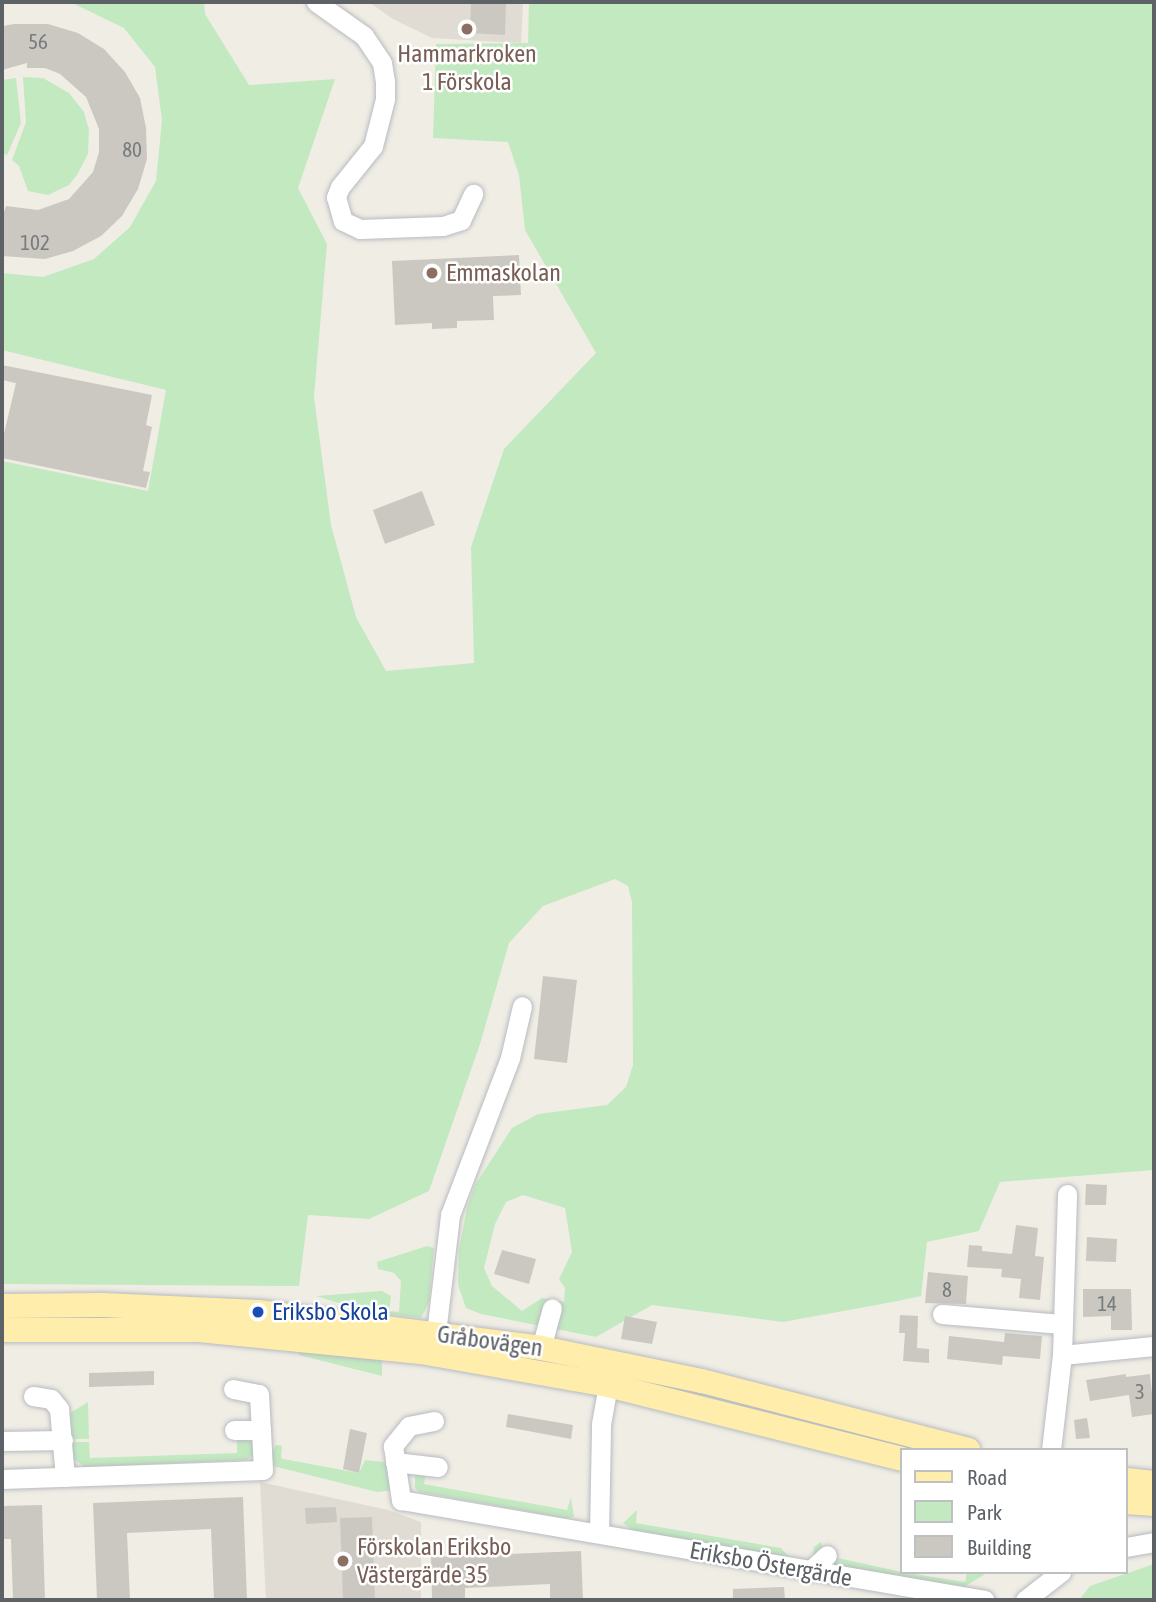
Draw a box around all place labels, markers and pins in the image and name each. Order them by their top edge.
marker: Hammarkroken 1 Förskola [459,21,475,37]
place label: Hammarkroken 1 Förskola [397,40,537,96]
place label: Emmaskolan [446,259,561,287]
marker: Emmaskolan [424,265,440,281]
place label: Eriksbo Skola [272,1298,389,1326]
marker: Eriksbo Skola [250,1304,266,1320]
place label: Förskolan Eriksbo Västergärde 35 [357,1533,511,1589]
marker: Förskolan Eriksbo Västergärde 35 [335,1553,351,1569]

